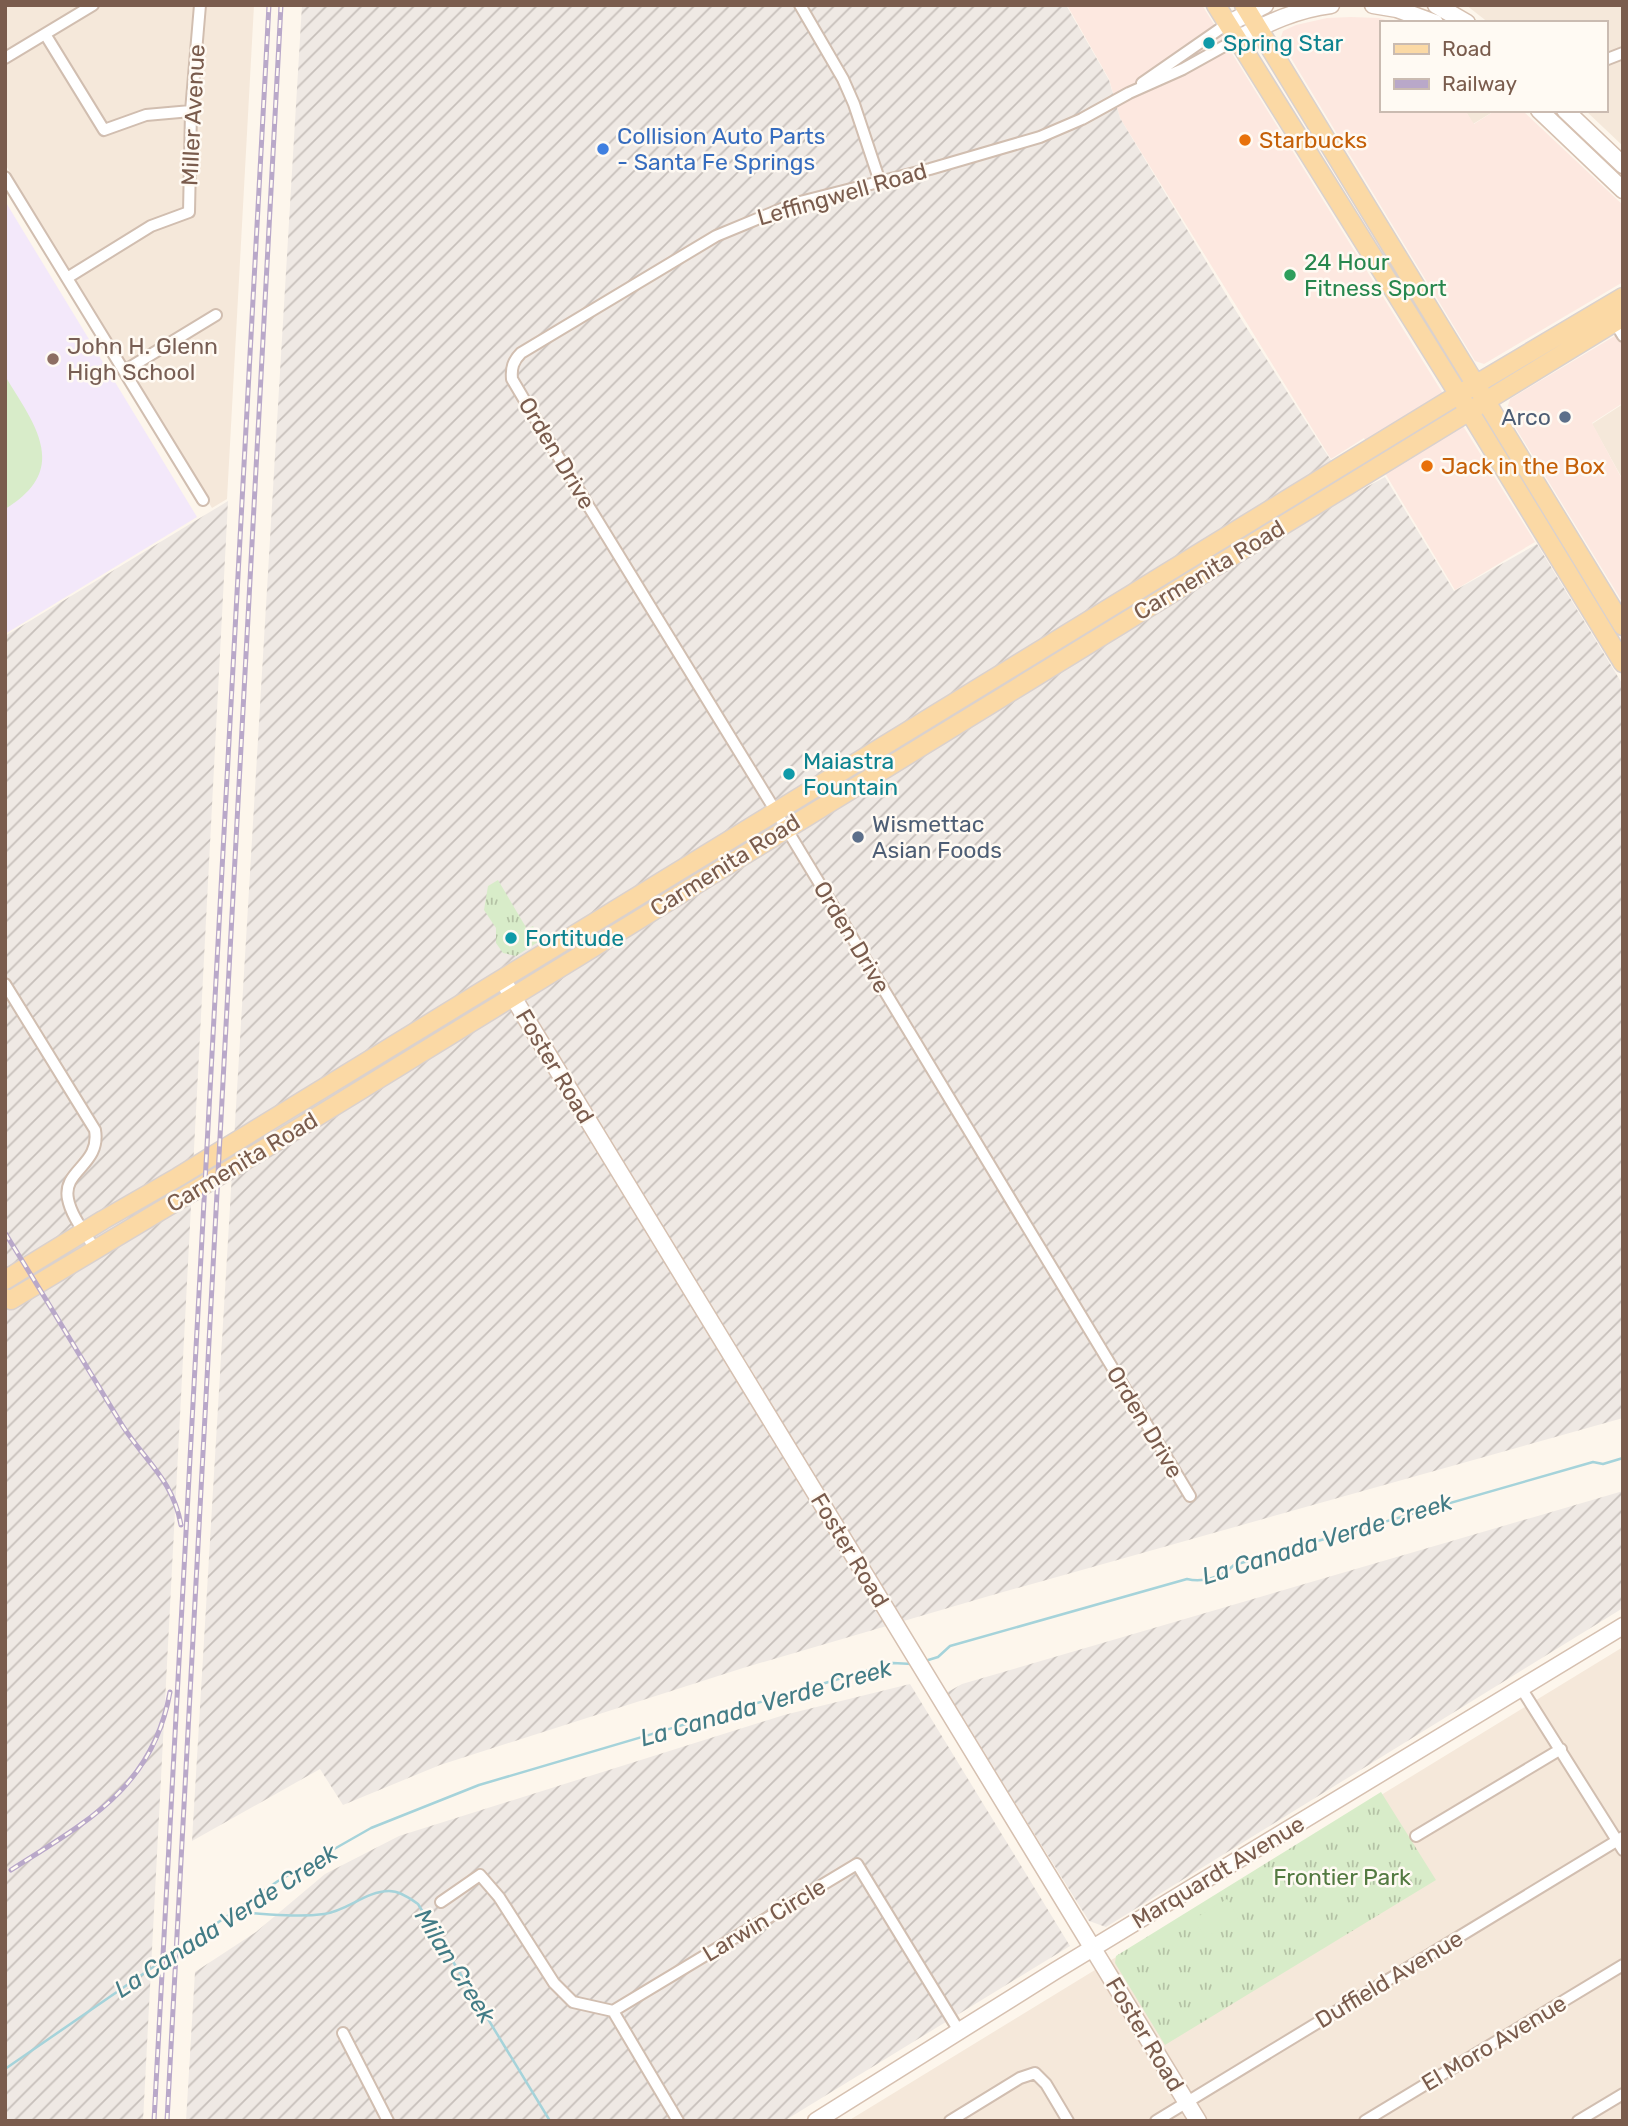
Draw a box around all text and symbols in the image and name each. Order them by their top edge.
legend [1380,21,1607,112]
place label: Spring Star [1223,29,1344,57]
marker: Spring Star [1201,35,1217,51]
text: Road [1442,36,1492,61]
street label: Miller Avenue [175,44,211,186]
text: Railway [1442,71,1517,96]
place label: Collision Auto Parts - Santa Fe Springs [617,122,825,176]
place label: Starbucks [1259,126,1367,154]
marker: Starbucks [1237,132,1253,148]
marker: Collision Auto Parts - Santa Fe Springs [595,141,611,157]
street label: Leffingwell Road [754,156,930,232]
place label: 24 Hour Fitness Sport [1304,248,1447,302]
marker: 24 Hour Fitness Sport [1282,267,1298,283]
place label: John H. Glenn High School [67,332,218,386]
marker: John H. Glenn High School [45,351,61,367]
street label: Orden Drive [513,392,601,514]
place label: Arco [1501,403,1551,431]
marker: Arco [1557,409,1573,425]
place label: Jack in the Box [1441,452,1605,480]
marker: Jack in the Box [1419,458,1435,474]
street label: Carmenita Road [1128,514,1290,626]
place label: Maiastra Fountain [803,747,898,801]
marker: Maiastra Fountain [781,766,797,782]
street label: Carmenita Road [645,808,805,922]
place label: Wismettac Asian Foods [872,810,1002,864]
marker: Wismettac Asian Foods [850,829,866,845]
street label: Orden Drive [808,876,896,998]
place label: Fortitude [525,924,624,952]
marker: Fortitude [503,930,519,946]
street label: Foster Road [510,1004,600,1128]
street label: Carmenita Road [161,1106,323,1218]
street label: Orden Drive [1101,1361,1189,1483]
water label: La Canada Verde Creek [1198,1487,1456,1590]
street label: Foster Road [805,1488,895,1612]
water label: La Canada Verde Creek [637,1654,896,1752]
street label: Marquardt Avenue [1127,1809,1309,1935]
water label: La Canada Verde Creek [109,1838,343,2004]
park label: Frontier Park [1273,1863,1411,1891]
street label: Larwin Circle [697,1872,831,1968]
water label: Milan Creek [409,1904,502,2029]
street label: Duffield Avenue [1310,1924,1468,2034]
street label: Foster Road [1100,1972,1190,2096]
street label: El Moro Avenue [1417,1989,1571,2097]

